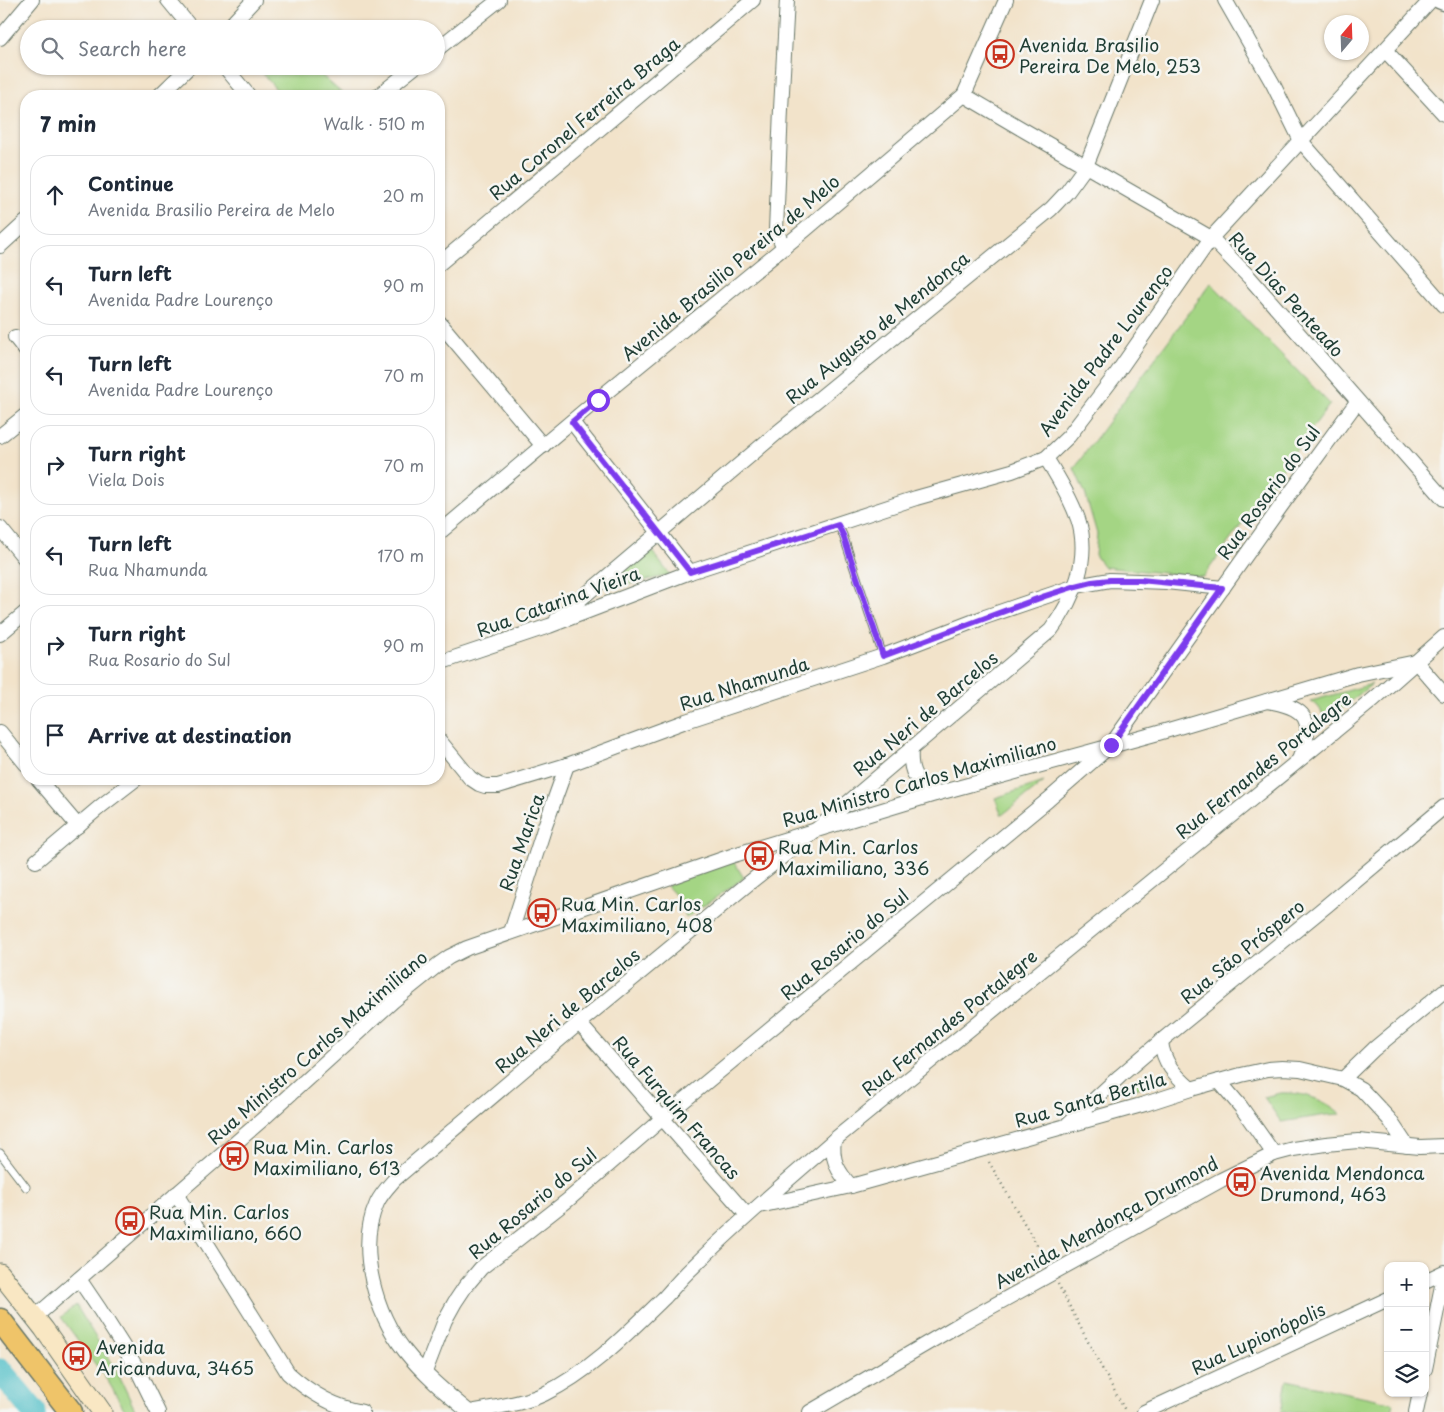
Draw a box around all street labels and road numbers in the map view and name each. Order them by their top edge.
street label: Rua Coronel Ferreira Braga [483,30,686,206]
street label: Avenida Brasilio Pereira de Melo [615,167,845,367]
street label: Rua Dias Penteado [1223,225,1351,363]
street label: Rua Augusto de Mendonça [779,244,975,410]
street label: Avenida Padre Lourenço [1032,259,1178,441]
street label: Rua Rosario do Sul [1210,419,1326,565]
street label: Rua Catarina Vieira [473,559,644,643]
street label: Rua Neri de Barcelos [847,644,1003,782]
street label: Rua Nhamunda [676,649,812,717]
street label: Rua Fernandes Portalegre [1169,685,1357,845]
street label: Rua Ministro Carlos Maximiliano [779,729,1059,833]
street label: Rua Marica [492,789,550,895]
street label: Rua Rosario do Sul [774,882,914,1006]
street label: Rua São Próspero [1174,892,1310,1010]
street label: Rua Neri de Barcelos [489,941,645,1079]
street label: Rua Fernandes Portalegre [855,942,1043,1102]
street label: Rua Ministro Carlos Maximiliano [201,944,433,1150]
street label: Rua Furquim Francas [607,1029,747,1185]
street label: Rua Santa Bertila [1011,1064,1169,1133]
street label: Rua Rosario do Sul [462,1141,602,1265]
street label: Avenida Mendonça Drumond [989,1149,1223,1295]
street label: Rua Lupionópolis [1187,1295,1329,1381]

